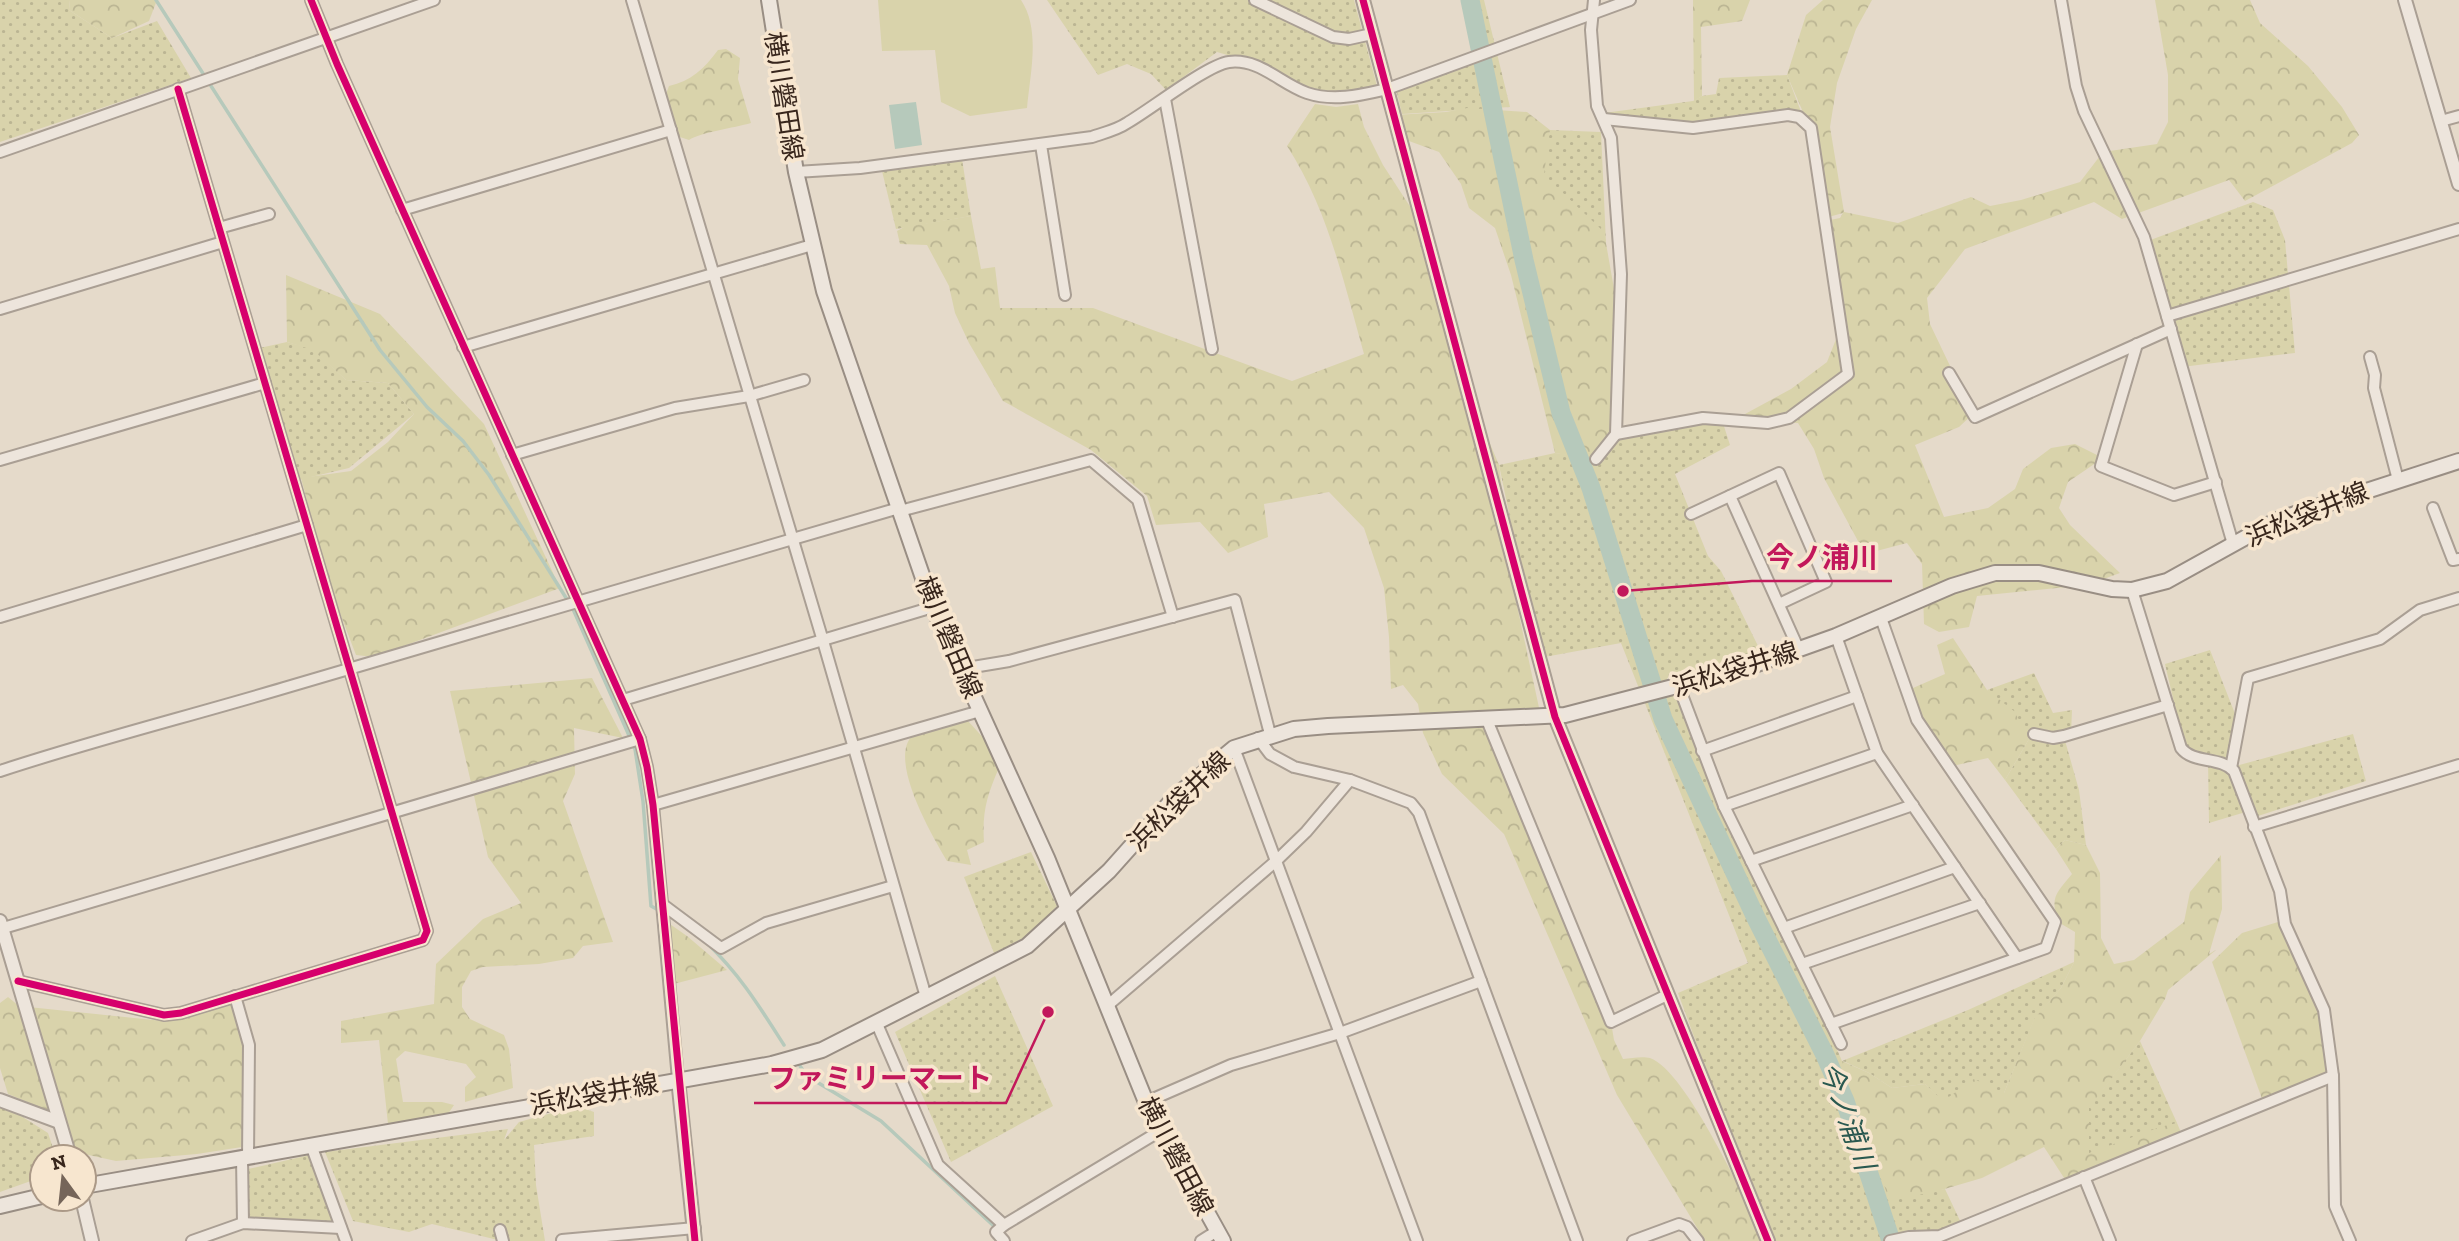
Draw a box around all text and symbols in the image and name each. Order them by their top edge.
street label: 横川磐田線 [758,29,810,163]
street label: 浜松袋井線 [2241,475,2373,553]
callout: 今ノ浦川 [1752,532,1892,581]
text: 今ノ浦川 [1766,541,1878,574]
street label: 横川磐田線 [909,571,989,703]
street label: 浜松袋井線 [1668,635,1802,703]
street label: 浜松袋井線 [1121,744,1237,858]
callout: ファミリーマート [754,1054,1006,1103]
water label: 今ノ浦川 [1812,1058,1883,1177]
text: ファミリーマート [768,1062,992,1095]
street label: 浜松袋井線 [527,1067,661,1121]
street label: 横川磐田線 [1131,1091,1221,1221]
north arrow [28,1143,98,1213]
text: N [49,1149,69,1175]

